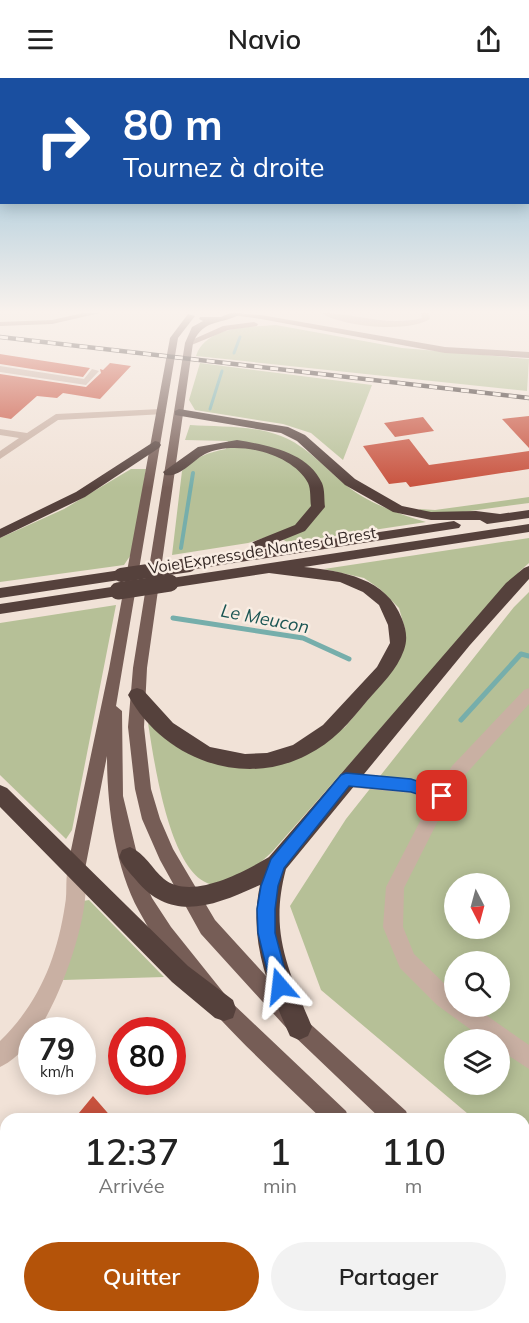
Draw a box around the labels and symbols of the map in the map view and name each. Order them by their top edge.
street label: Voie Express de Nantes à Brest [147,522,378,578]
water label: Le Meucon [219,599,311,638]
pin [416,770,467,821]
north arrow [444,873,510,939]
position arrow [248,954,312,1018]
speed limit sign: 80 [108,1017,186,1095]

